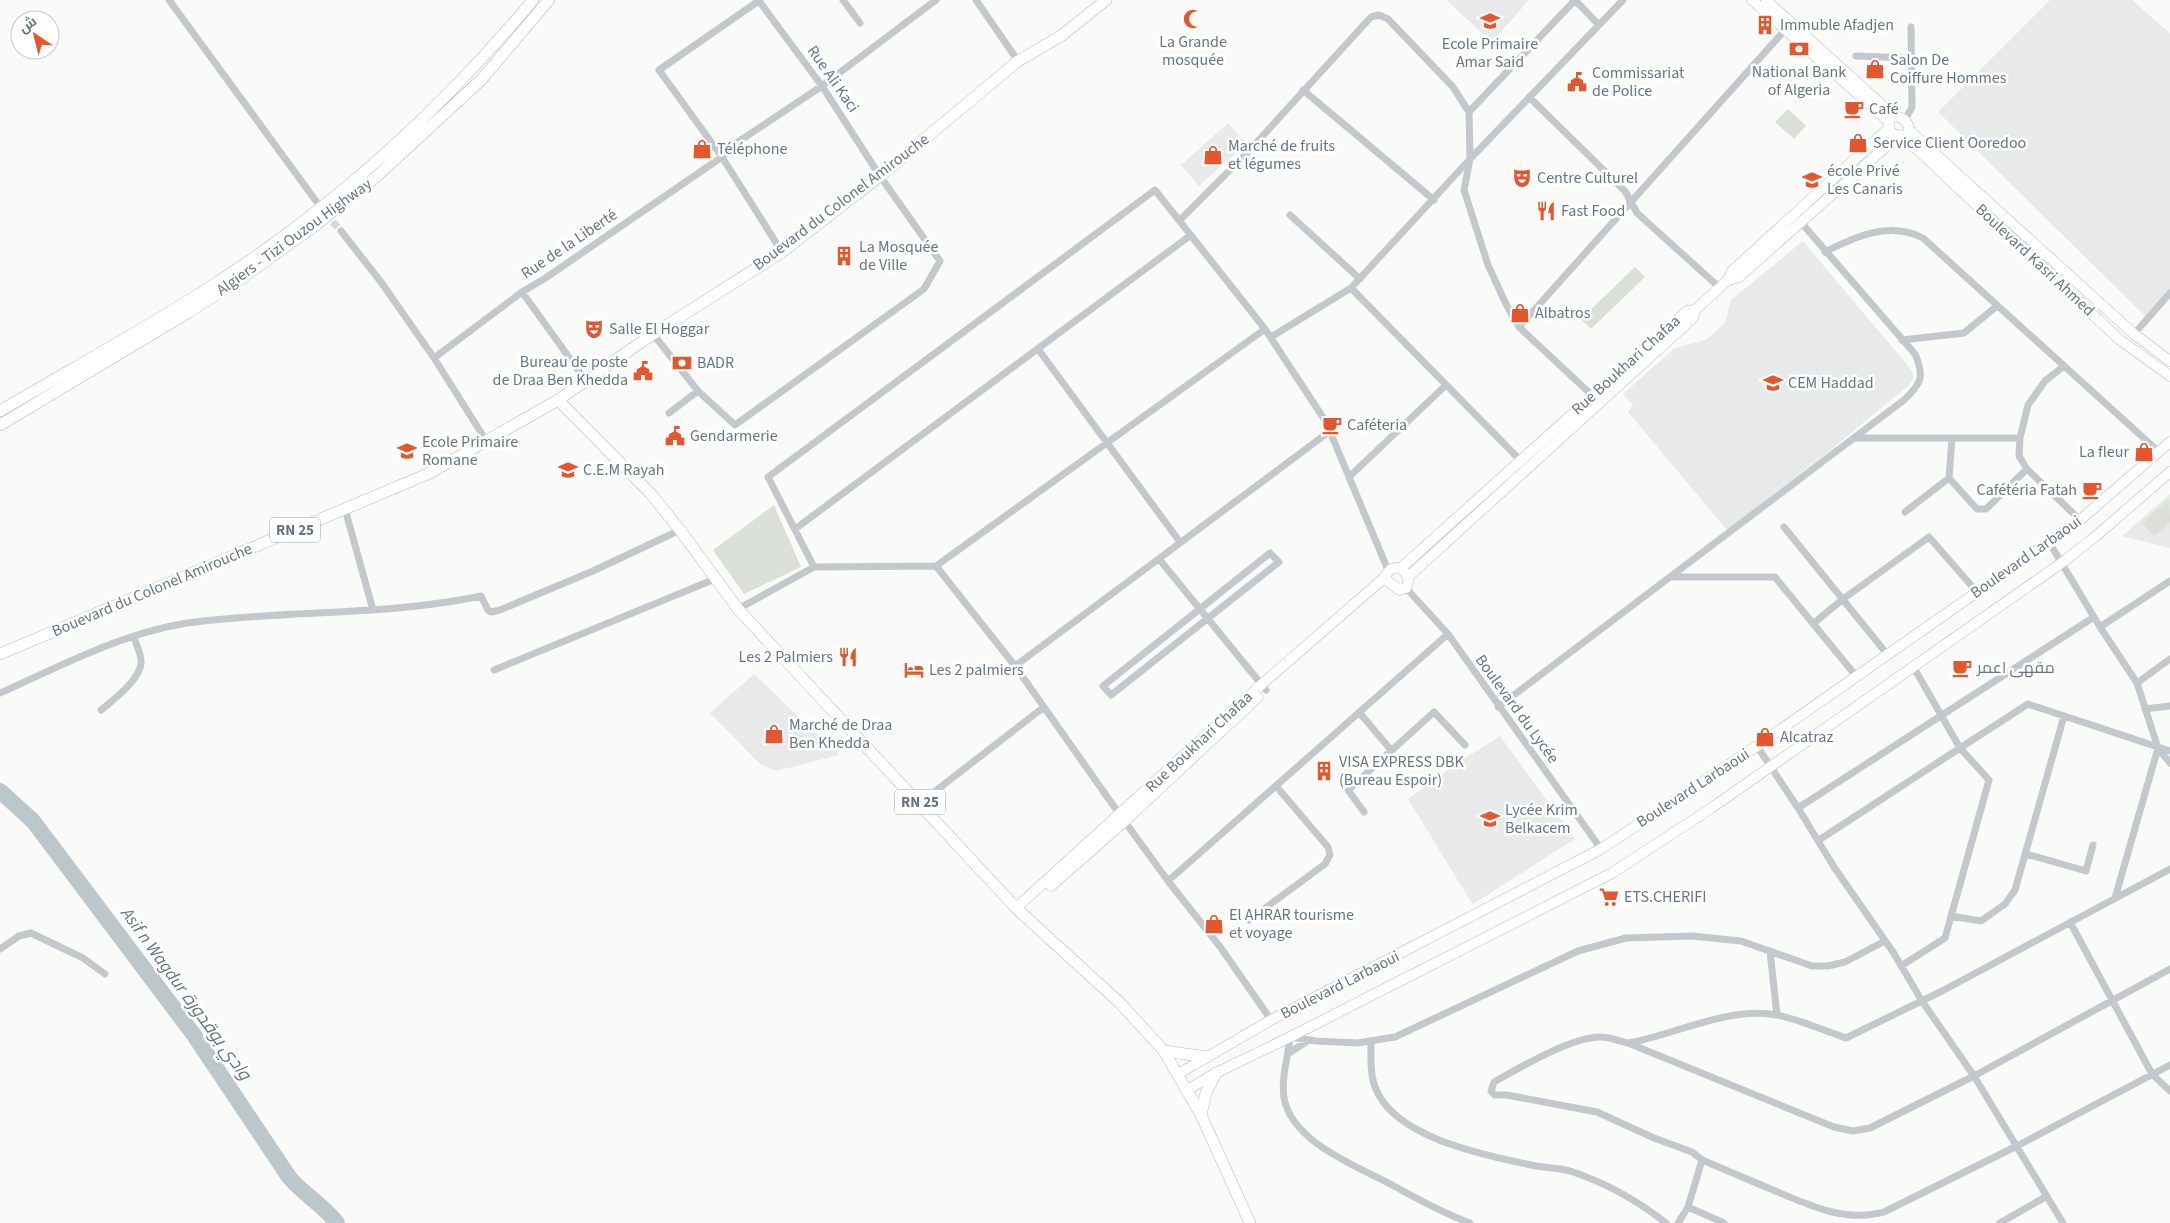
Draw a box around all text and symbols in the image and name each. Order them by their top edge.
mosque icon: La Grande mosquée [1182,8,1204,30]
north arrow [10,10,60,60]
school or university icon: Ecole Primaire Amar Said [1479,10,1501,32]
text: ش [15,12,41,39]
building icon: Immuble Afadjen [1754,14,1776,36]
place label: Immuble Afadjen [1780,14,1894,36]
place label: La Grande mosquée [1159,31,1227,71]
place label: Ecole Primaire Amar Said [1442,33,1538,73]
bank icon: National Bank of Algeria [1788,38,1810,60]
street label: Rue Ali Kaci [802,41,864,117]
place label: Salon De Coiffure Hommes [1890,49,2007,89]
shop icon: Salon De Coiffure Hommes [1864,58,1886,80]
place label: National Bank of Algeria [1752,61,1846,101]
place label: Commissariat de Police [1592,62,1685,102]
public building icon: Commissariat de Police [1566,71,1588,93]
cafe icon: Café [1843,98,1865,120]
place label: Café [1869,98,1899,120]
street label: Bouevard du Colonel Amirouche [748,128,934,276]
shop icon: Service Client Ooredoo [1847,132,1869,154]
place label: Service Client Ooredoo [1873,132,2026,154]
place label: Marché de fruits et légumes [1228,135,1335,175]
shop icon: Téléphone [691,138,713,160]
place label: Téléphone [717,138,787,160]
shop icon: Marché de fruits et légumes [1202,144,1224,166]
place label: école Privé Les Canaris [1827,160,1903,200]
theatre icon: Centre Culturel [1511,167,1533,189]
place label: Centre Culturel [1537,167,1638,189]
school or university icon: école Privé Les Canaris [1801,169,1823,191]
street label: Algiers - Tizi Ouzou Highway [212,173,377,301]
street label: Boulevard Kasri Ahmed [1971,199,2099,321]
restaurant icon: Fast Food [1535,200,1557,222]
place label: Fast Food [1561,200,1625,222]
street label: Rue de la Liberté [517,204,621,284]
place label: La Mosquée de Ville [859,236,939,276]
building icon: La Mosquée de Ville [833,245,855,267]
shop icon: Albatros [1509,302,1531,324]
place label: Albatros [1535,302,1591,324]
street label: Rue Boukhari Chafaa [1567,310,1685,420]
theatre icon: Salle El Hoggar [583,318,605,340]
place label: Salle El Hoggar [609,318,710,340]
place label: Bureau de poste de Draa Ben Khedda [493,351,628,391]
bank icon: BADR [671,352,693,374]
place label: BADR [697,352,734,374]
public building icon: Bureau de poste de Draa Ben Khedda [632,360,654,382]
school or university icon: CEM Haddad [1762,372,1784,394]
place label: CEM Haddad [1788,372,1874,394]
cafe icon: Caféteria [1321,414,1343,436]
place label: Caféteria [1347,414,1407,436]
public building icon: Gendarmerie [664,425,686,447]
place label: Gendarmerie [690,425,778,447]
place label: Ecole Primaire Romane [422,431,518,471]
school or university icon: Ecole Primaire Romane [396,440,418,462]
place label: La fleur [2079,441,2129,463]
shop icon: La fleur [2133,441,2155,463]
school or university icon: C.E.M Rayah [557,459,579,481]
place label: C.E.M Rayah [583,459,664,481]
place label: Cafétéria Fatah [1977,479,2077,501]
cafe icon: Cafétéria Fatah [2081,479,2103,501]
street label: Boulevard Larbaoui [1966,510,2086,604]
road number: RN 25 [270,518,320,542]
street label: Bouevard du Colonel Amirouche [49,538,255,642]
place label: Les 2 Palmiers [739,646,833,668]
restaurant icon: Les 2 Palmiers [837,646,859,668]
street label: Boulevard du Lycée [1470,650,1564,768]
cafe icon: مقهى اعمر [1951,657,1973,679]
place label: مقهى اعمر [1976,657,2055,679]
hotel icon: Les 2 palmiers [903,659,925,681]
place label: Les 2 palmiers [929,659,1024,681]
street label: Rue Boukhari Chafaa [1140,686,1258,798]
place label: Marché de Draa Ben Khedda [789,714,892,754]
shop icon: Marché de Draa Ben Khedda [763,723,785,745]
shop icon: Alcatraz [1754,726,1776,748]
place label: Alcatraz [1780,726,1833,748]
street label: Boulevard Larbaoui [1632,743,1754,833]
place label: VISA EXPRESS DBK (Bureau Espoir) [1339,751,1464,791]
building icon: VISA EXPRESS DBK (Bureau Espoir) [1313,760,1335,782]
road number: RN 25 [895,790,945,814]
place label: Lycée Krim Belkacem [1505,799,1578,839]
school or university icon: Lycée Krim Belkacem [1479,808,1501,830]
supermarket icon: ETS.CHERIFI [1598,886,1620,908]
place label: ETS.CHERIFI [1624,886,1706,908]
water label: Asif n Wagdur وادي بوقدورة [113,902,258,1087]
place label: El AHRAR tourisme et voyage [1229,904,1354,944]
shop icon: El AHRAR tourisme et voyage [1203,913,1225,935]
street label: Boulevard Larbaoui [1277,945,1403,1025]

